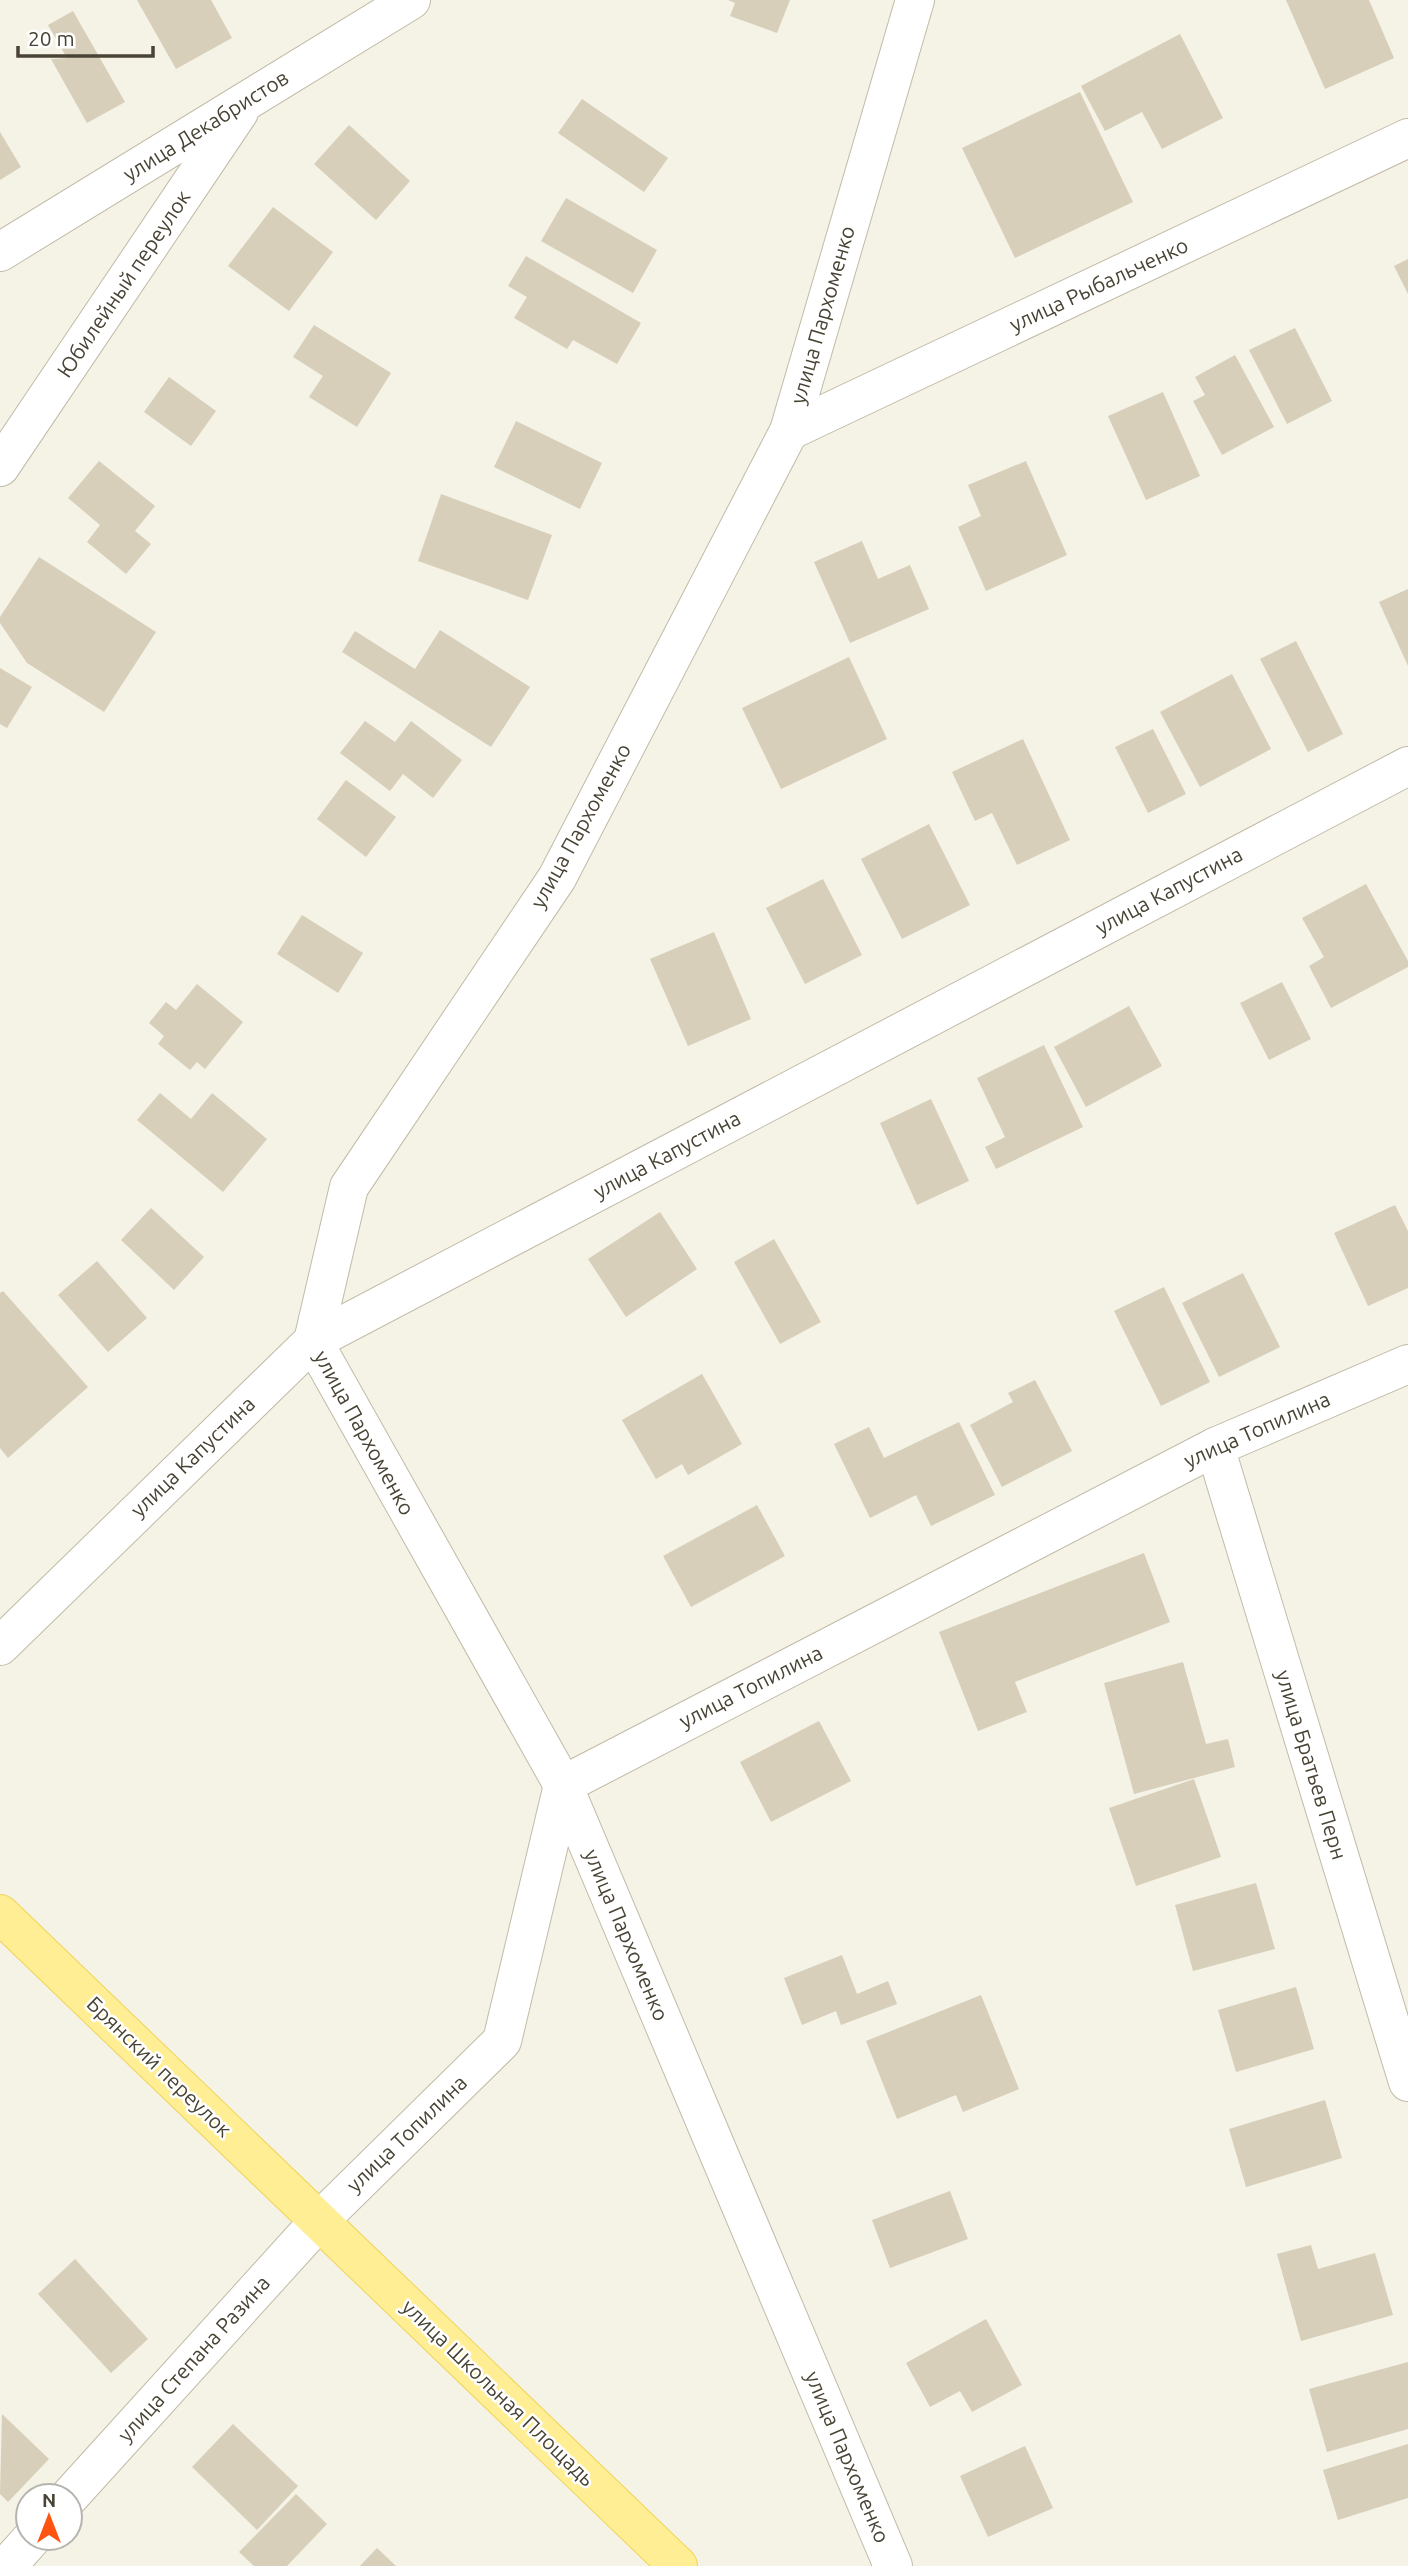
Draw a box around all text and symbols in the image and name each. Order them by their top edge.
scale bar [18,14,152,58]
text: 20 m [28,26,75,50]
street label: улица Декабристов [118,65,293,186]
street label: Юбилейный переулок [52,185,195,381]
street label: улица Пархоменко [785,223,859,407]
street label: улица Рыбальченко [1005,232,1192,336]
street label: улица Пархоменко [525,739,635,912]
street label: улица Капустина [1091,841,1246,939]
street label: улица Капустина [589,1105,744,1203]
street label: улица Пархоменко [310,1346,420,1519]
street label: улица Топилина [1180,1386,1333,1472]
street label: улица Капустина [125,1391,259,1521]
street label: улица Топилина [675,1640,826,1733]
street label: улица Братьев Перн [1272,1667,1352,1862]
street label: улица Пархоменко [580,1845,674,2024]
street label: Брянский переулок [82,1991,237,2142]
street label: улица Топилина [341,2070,471,2197]
street label: улица Степана Разина [112,2270,274,2446]
street label: улица Школьная Площадь [398,2294,600,2491]
street label: улица Пархоменко [801,2367,895,2546]
north arrow [14,2482,84,2552]
text: N [42,2489,56,2511]

